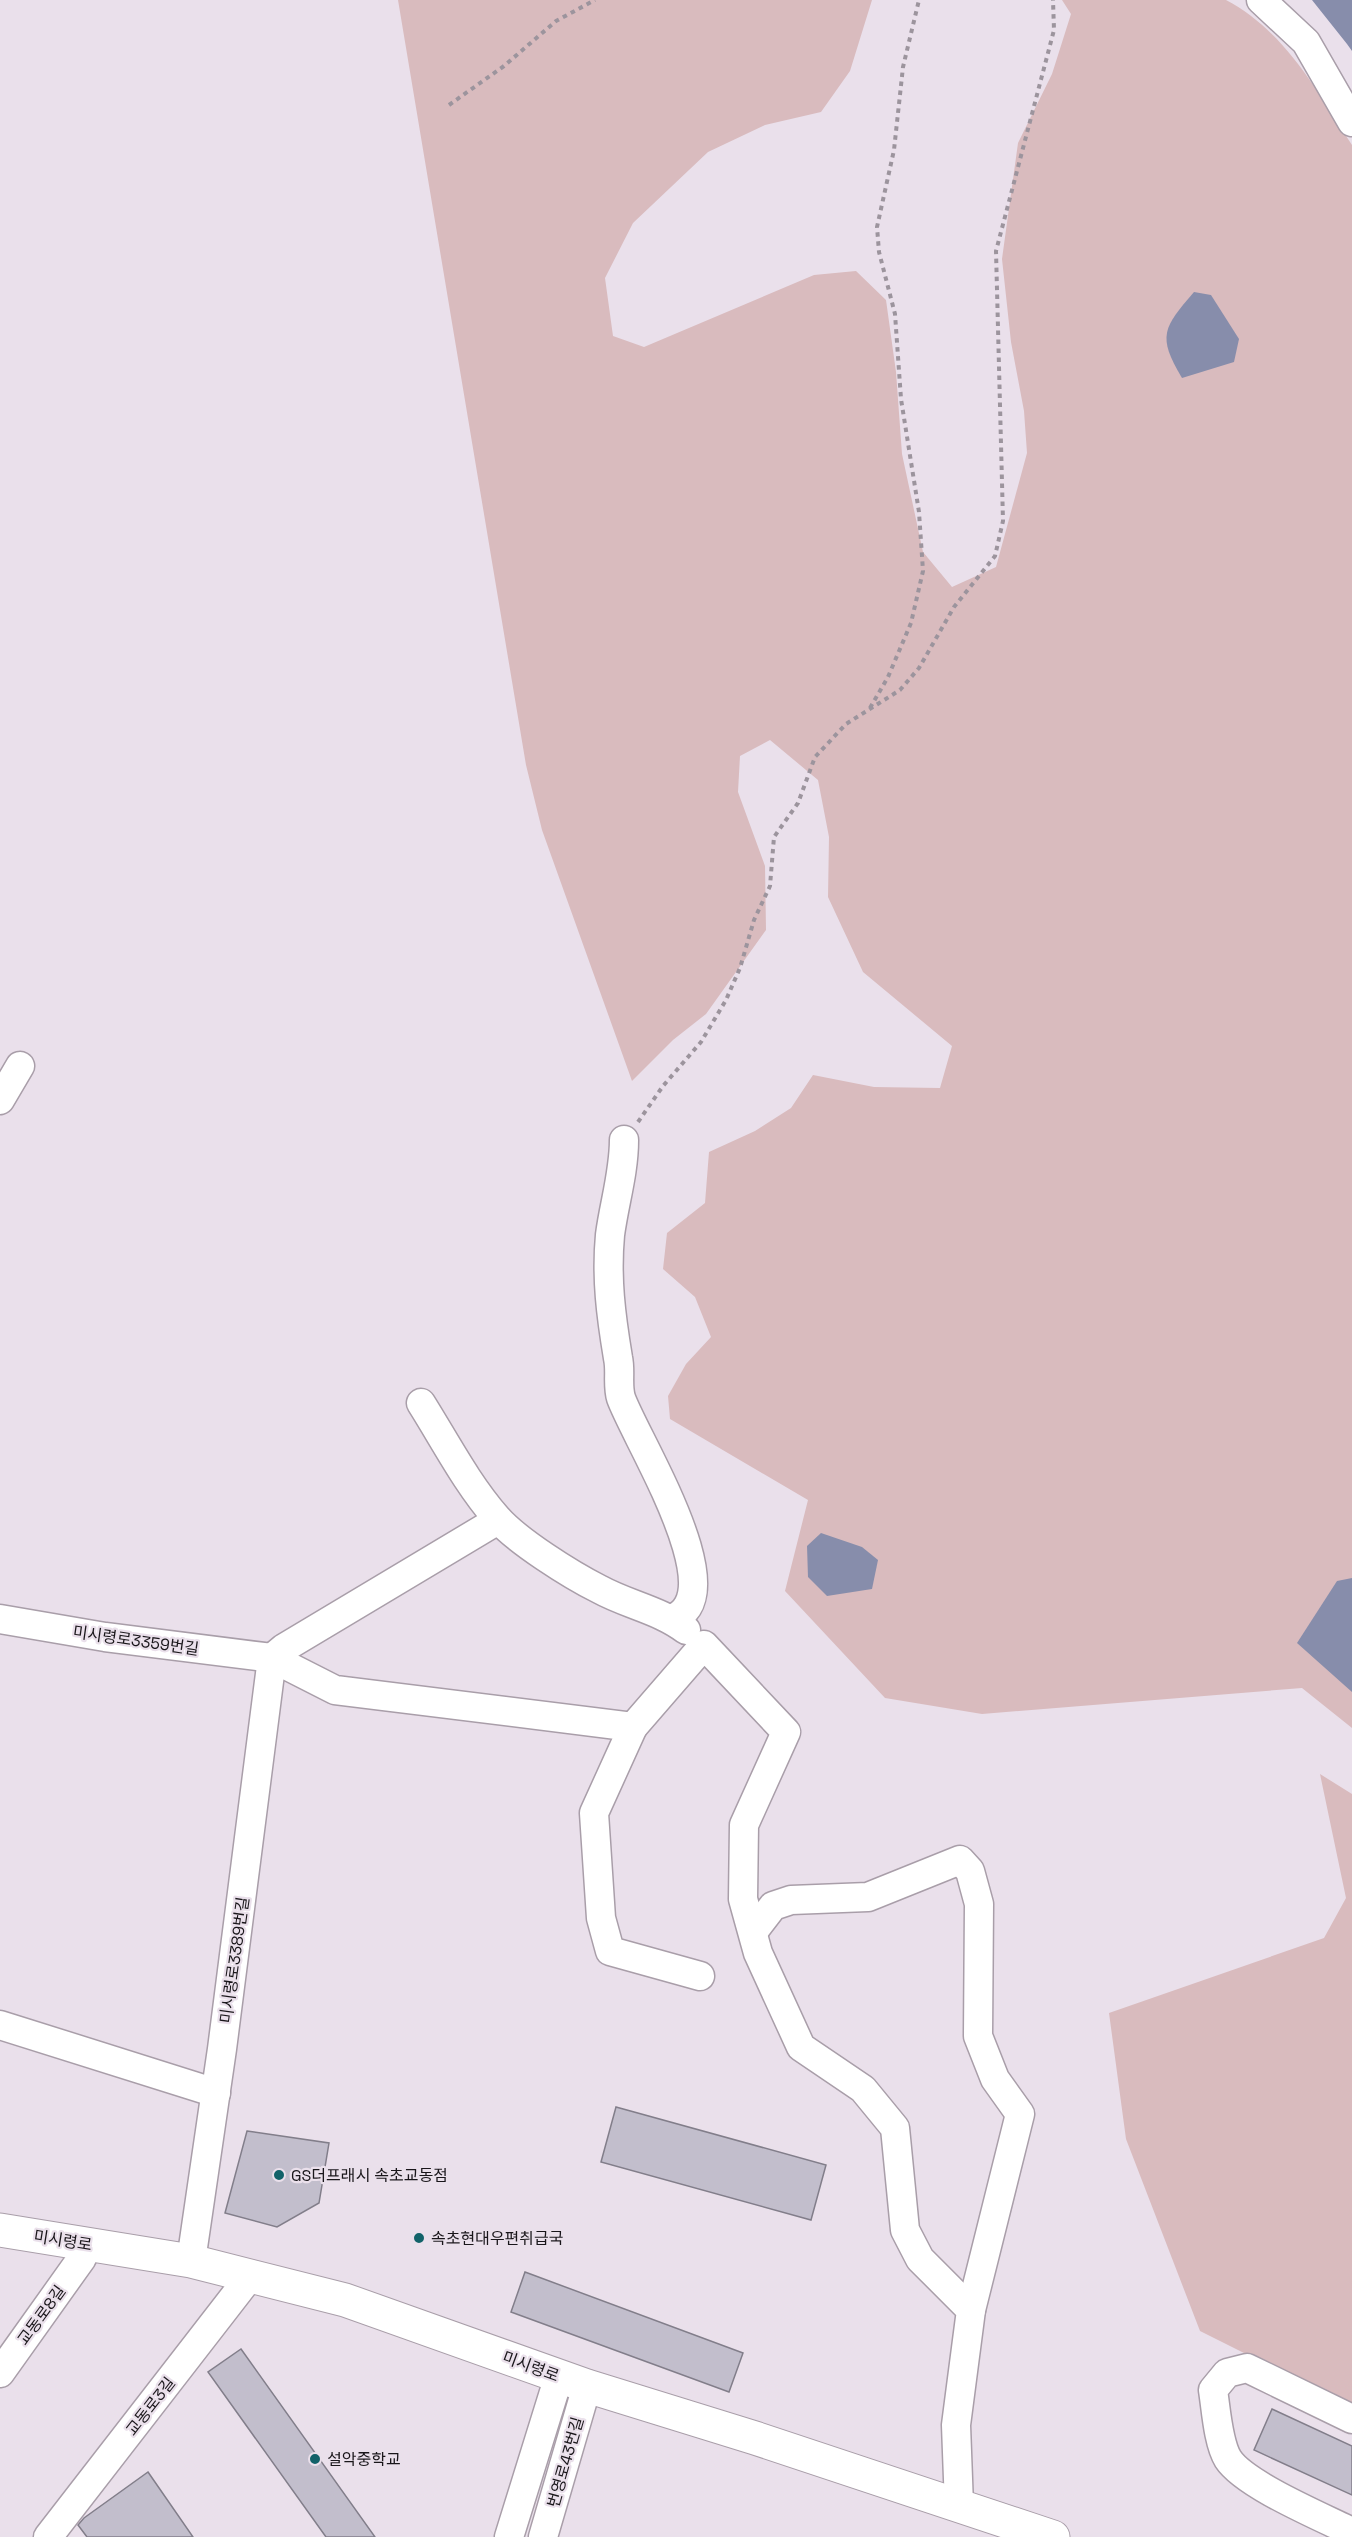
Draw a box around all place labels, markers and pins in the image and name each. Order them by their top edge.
place label: GS더프래시 속초교동점 [291,2165,448,2186]
marker: GS더프래시 속초교동점 [272,2168,286,2182]
place label: 속초현대우편취급국 [431,2228,563,2249]
marker: 속초현대우편취급국 [412,2231,426,2245]
place label: 설악중학교 [327,2449,401,2470]
marker: 설악중학교 [308,2452,322,2466]

